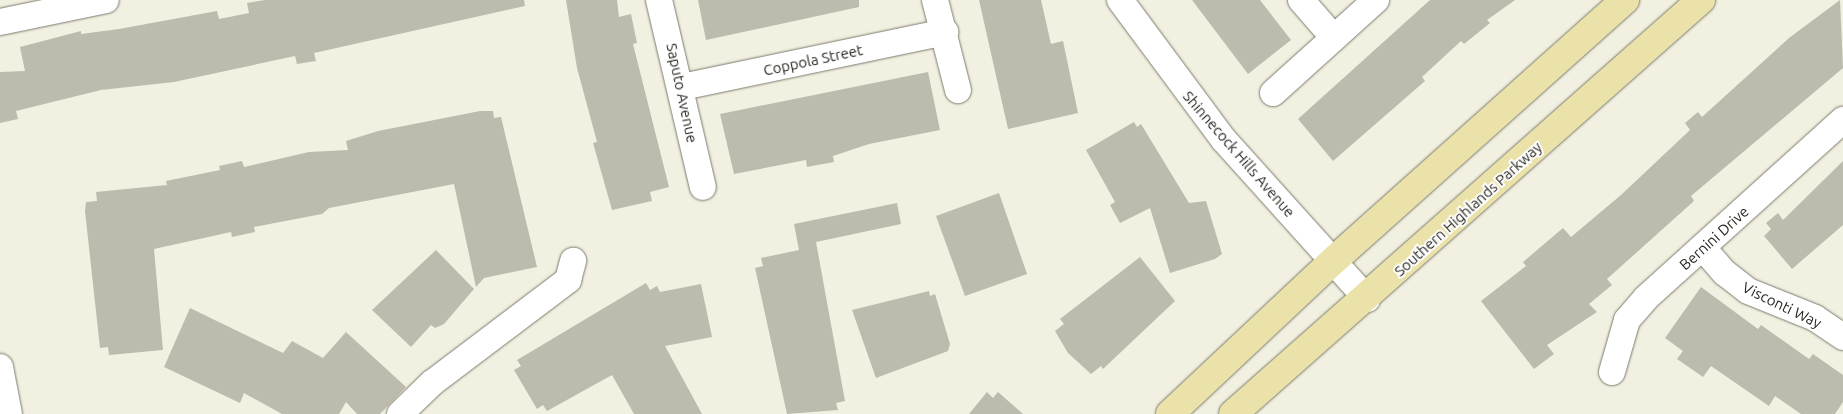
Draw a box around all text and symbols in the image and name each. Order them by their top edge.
street label: Saputo Avenue [663,41,701,145]
street label: Coppola Street [762,41,864,79]
street label: Shinnecock Hills Avenue [1179,87,1299,221]
street label: Southern Highlands Parkway [1391,138,1545,280]
street label: Bernini Drive [1676,202,1752,274]
street label: Visconti Way [1739,278,1825,332]

